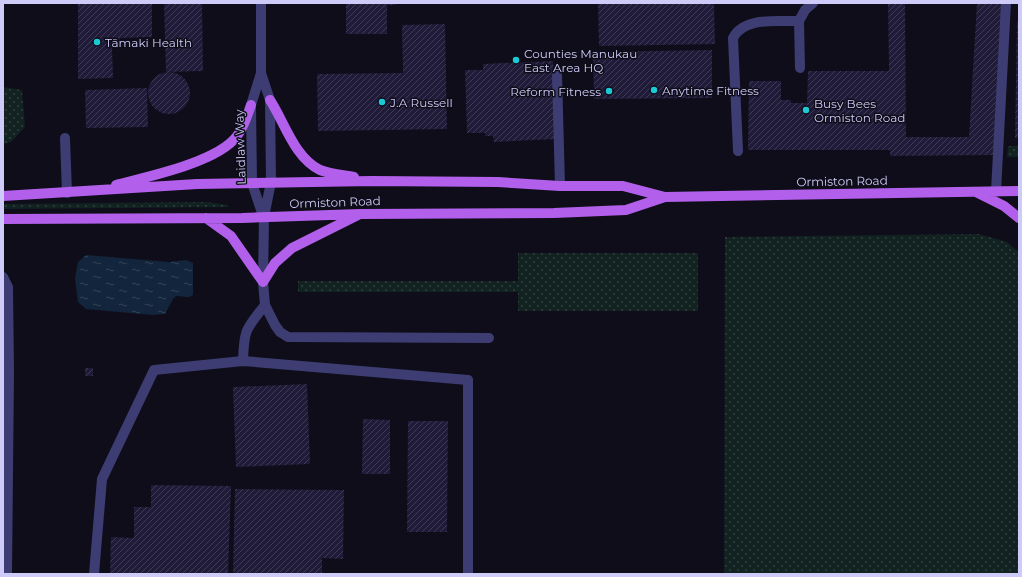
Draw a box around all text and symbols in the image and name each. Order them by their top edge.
place label: Tāmaki Health [105,35,192,50]
marker: Tāmaki Health [92,37,102,47]
place label: Counties Manukau East Area HQ [524,46,637,75]
marker: Counties Manukau East Area HQ [511,55,521,65]
place label: Anytime Fitness [662,83,759,98]
place label: Reform Fitness [510,84,601,99]
marker: Anytime Fitness [649,85,659,95]
marker: Reform Fitness [604,86,614,96]
place label: J.A Russell [389,95,453,110]
place label: Busy Bees Ormiston Road [814,96,905,125]
marker: J.A Russell [377,97,387,107]
marker: Busy Bees Ormiston Road [801,105,811,115]
street label: Laidlaw Way [231,109,249,185]
street label: Ormiston Road [796,173,888,189]
street label: Ormiston Road [289,193,381,211]

